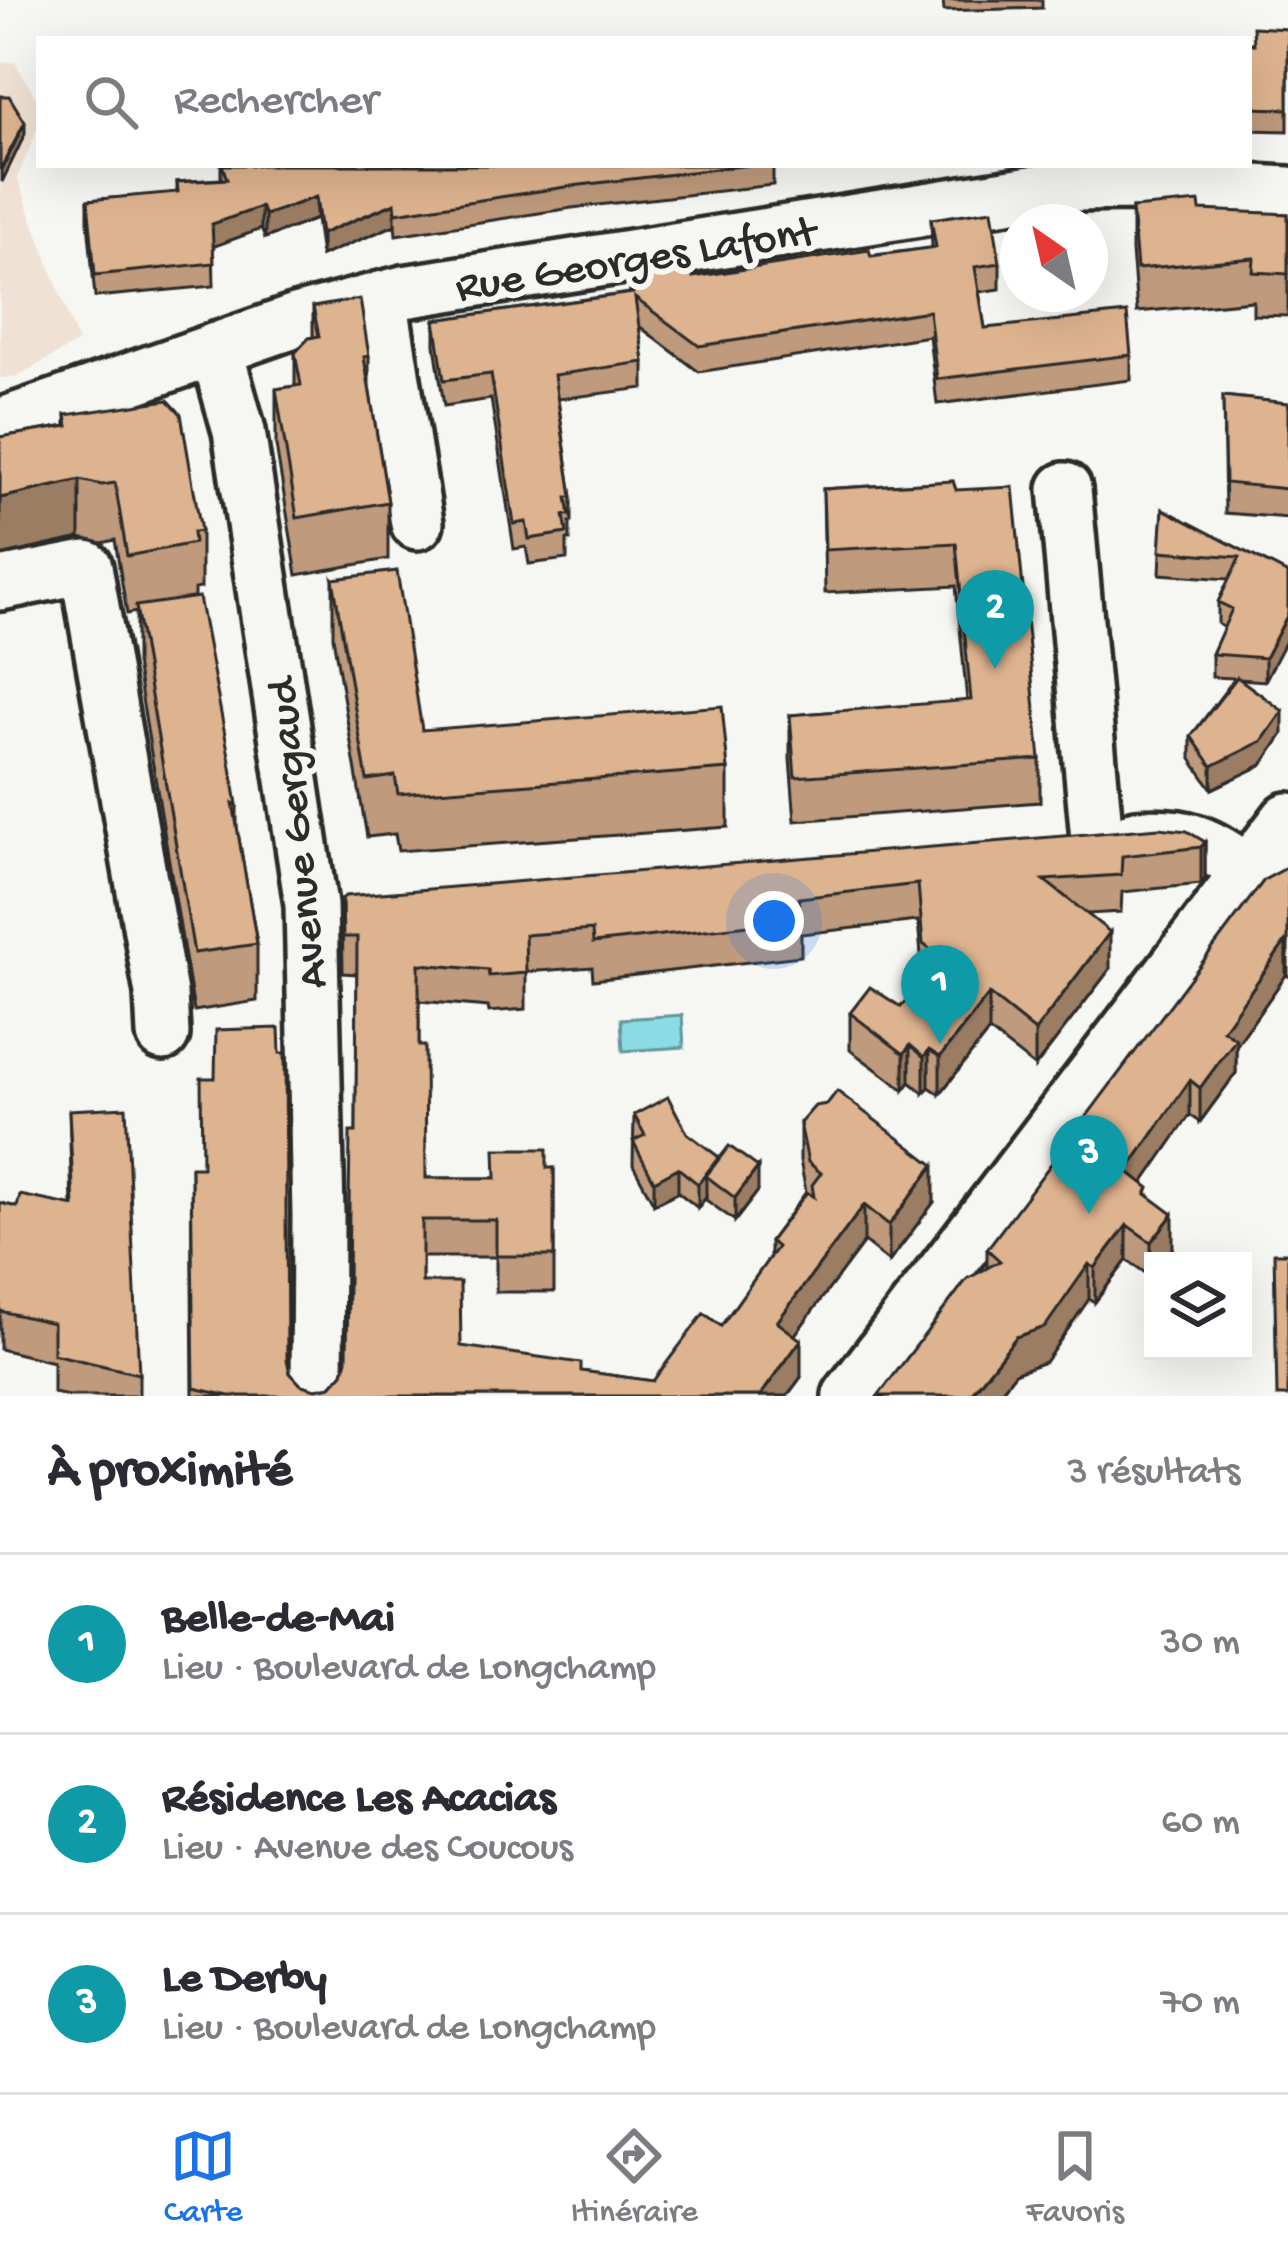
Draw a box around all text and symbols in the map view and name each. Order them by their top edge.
search box [36,36,1252,168]
icon: search [78,69,144,135]
text: Rechercher [174,76,378,129]
north arrow [1000,204,1108,312]
street label: Rue Georges Lafont [452,207,824,317]
pin: 2 [956,570,1034,669]
street label: Avenue Gergaud [257,672,343,991]
your location [744,891,804,951]
pin: 1 [901,945,979,1044]
pin: 3 [1050,1115,1128,1214]
map controls [1144,1252,1252,1360]
button: layers [1144,1252,1252,1360]
text: À proximité [48,1444,292,1504]
text: 3 résultats [1067,1451,1240,1497]
text: Belle-de-Mai [162,1594,395,1647]
text: 1 [79,1621,95,1667]
text: 30 m [1161,1621,1240,1667]
text: Lieu · Boulevard de Longchamp [162,1647,656,1693]
text: Résidence Les Acacias [162,1774,556,1827]
text: 2 [77,1801,97,1847]
text: 60 m [1161,1801,1240,1847]
text: Lieu · Avenue des Coucous [162,1827,573,1873]
text: Le Derby [162,1954,327,2007]
text: 3 [77,1981,97,2027]
text: 70 m [1161,1981,1240,2027]
text: Lieu · Boulevard de Longchamp [162,2007,656,2053]
tab: Carte [164,2123,243,2233]
tab: Itinéraire [571,2123,698,2233]
tab: Favoris [1026,2123,1124,2233]

